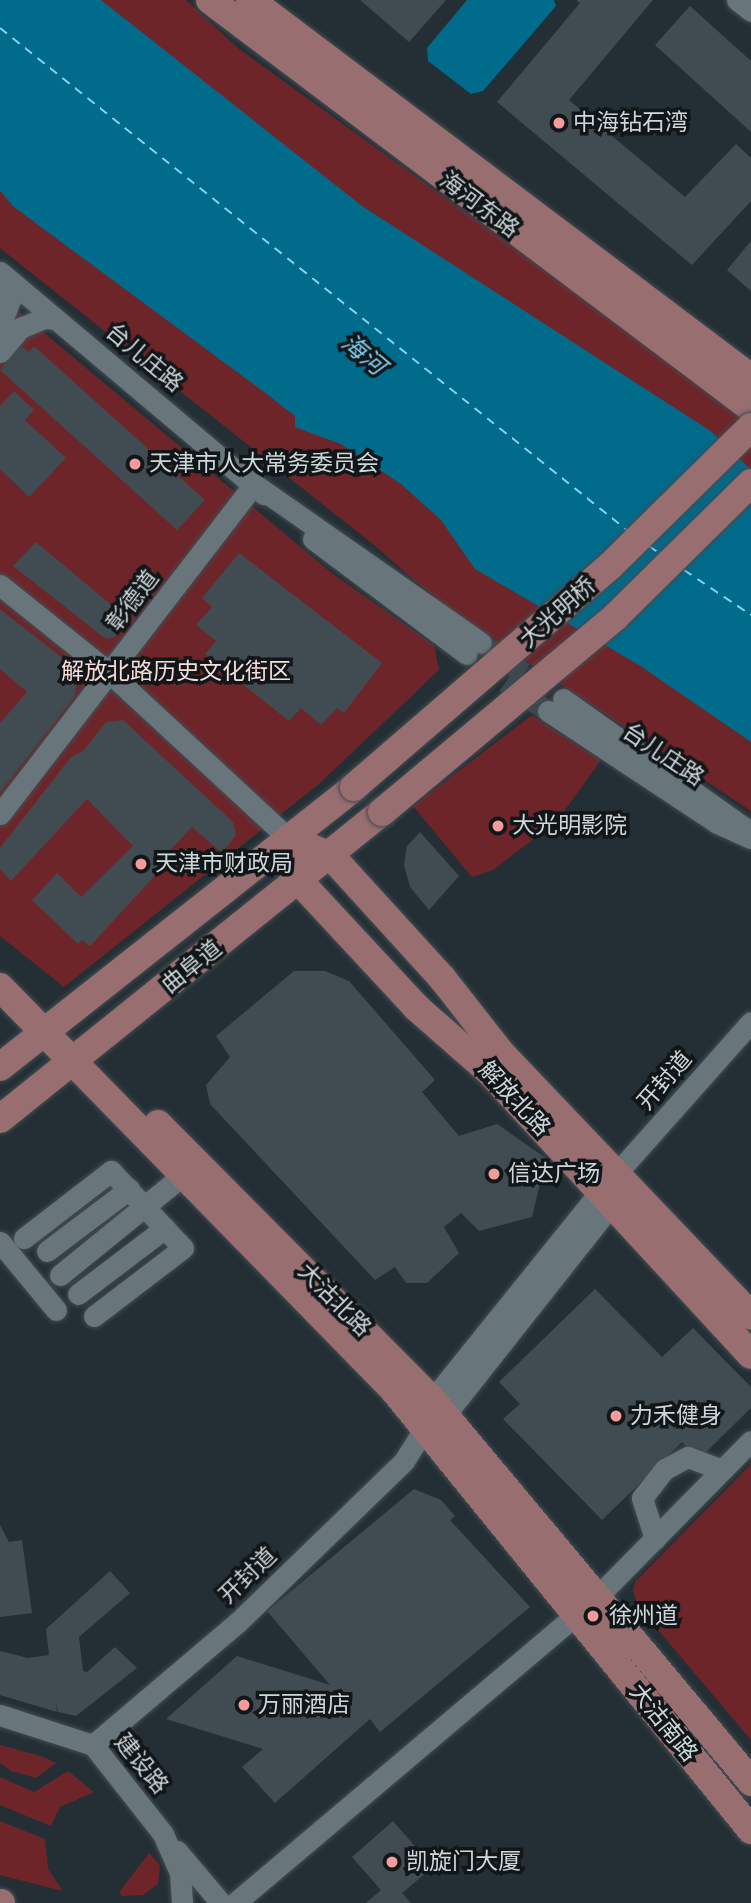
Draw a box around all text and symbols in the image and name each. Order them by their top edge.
place label: 中海钻石湾 [573,109,688,137]
marker: 中海钻石湾 [551,115,567,131]
street label: 海河东路 [434,166,524,244]
street label: 台儿庄路 [100,318,188,398]
water label: 海河 [335,329,391,381]
place label: 天津市人大常务委员会 [149,450,379,478]
marker: 天津市人大常务委员会 [127,456,143,472]
street label: 彰德道 [101,565,165,637]
street label: 大光明桥 [515,572,601,654]
park label: 解放北路历史文化街区 [61,658,291,686]
street label: 台儿庄路 [617,718,709,792]
place label: 大光明影院 [512,812,627,840]
marker: 大光明影院 [490,818,506,834]
place label: 天津市财政局 [155,850,293,878]
marker: 天津市财政局 [133,856,149,872]
street label: 曲阜道 [157,935,227,999]
street label: 开封道 [632,1046,698,1116]
street label: 解放北路 [473,1056,555,1142]
place label: 信达广场 [508,1160,600,1188]
marker: 信达广场 [486,1166,502,1182]
street label: 大沽北路 [292,1258,376,1342]
place label: 力禾健身 [630,1402,722,1430]
marker: 力禾健身 [608,1408,624,1424]
street label: 开封道 [214,1542,282,1610]
place label: 徐州道 [609,1602,678,1630]
marker: 徐州道 [583,1606,603,1626]
street label: 大沽南路 [623,1679,703,1767]
place label: 万丽酒店 [258,1691,350,1719]
marker: 万丽酒店 [236,1697,252,1713]
street label: 建设路 [109,1729,173,1799]
place label: 凯旋门大厦 [406,1848,521,1876]
marker: 凯旋门大厦 [384,1854,400,1870]

